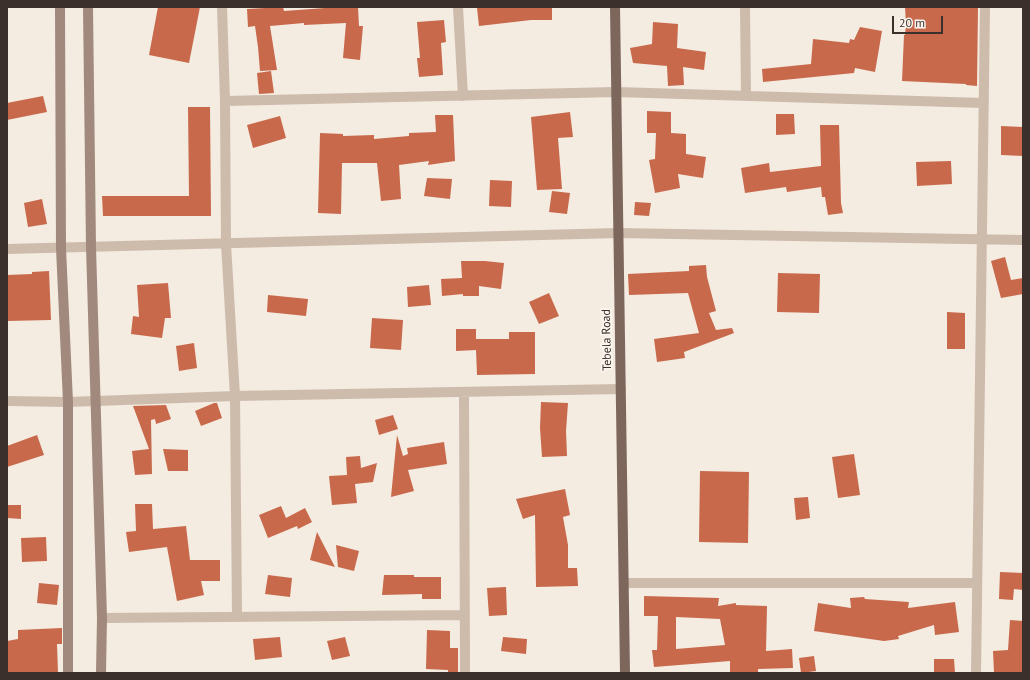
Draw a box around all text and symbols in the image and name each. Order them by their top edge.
scale bar [894,8,945,34]
text: 20 m [899,15,925,30]
street label: Tebela Road [599,309,615,371]

